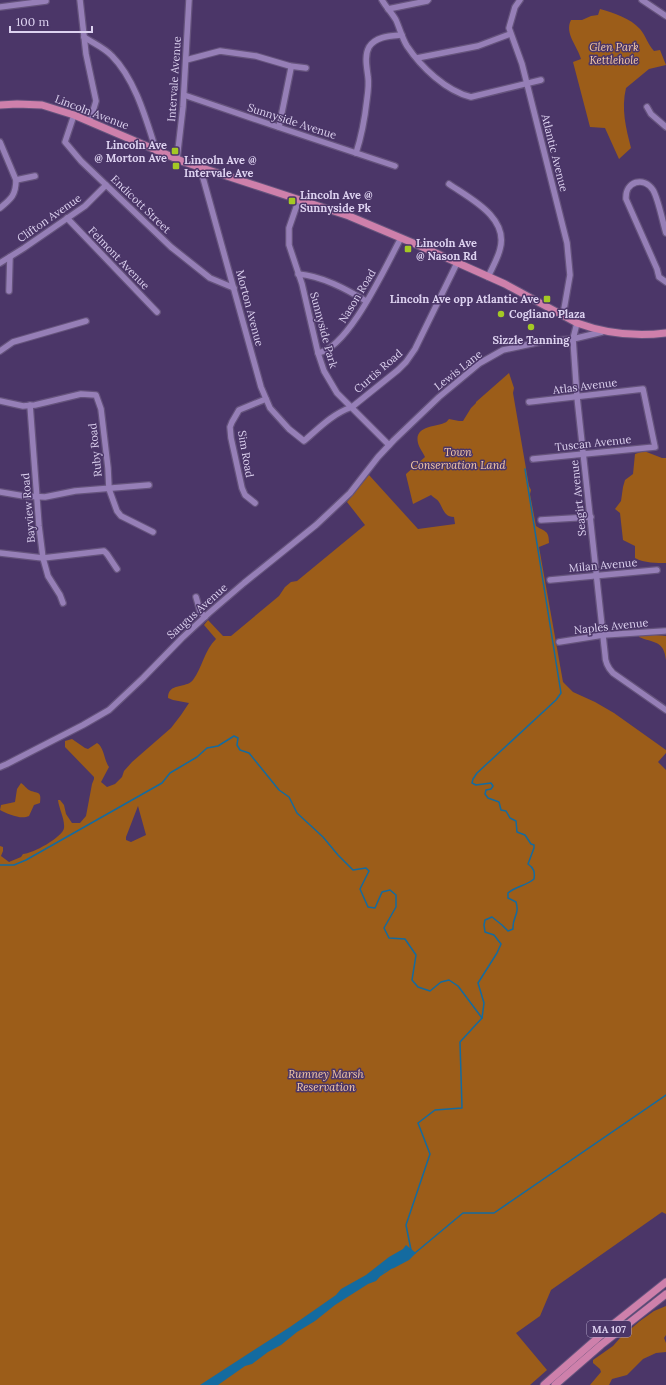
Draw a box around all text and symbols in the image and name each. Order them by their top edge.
scale bar [10,8,92,34]
text: 100 m [16,14,49,29]
street label: Intervale Avenue [164,36,184,122]
park label: Glen Park Kettlehole [589,40,639,67]
street label: Lincoln Avenue [53,91,131,133]
street label: Sunnyside Avenue [246,100,338,142]
street label: Atlantic Avenue [538,112,571,193]
place label: Lincoln Ave @ Morton Ave [94,138,167,165]
marker: Lincoln Ave @ Morton Ave [170,146,180,156]
place label: Lincoln Ave @ Intervale Ave [184,153,257,180]
marker: Lincoln Ave @ Intervale Ave [171,161,181,171]
street label: Endicott Street [108,172,174,237]
place label: Lincoln Ave @ Sunnyside Pk [300,188,373,215]
street label: Clifton Avenue [14,191,84,245]
marker: Lincoln Ave @ Sunnyside Pk [287,196,297,206]
street label: Felmont Avenue [85,224,153,292]
place label: Lincoln Ave @ Nason Rd [416,236,477,263]
marker: Lincoln Ave @ Nason Rd [403,244,413,254]
street label: Nason Road [335,266,379,326]
street label: Morton Avenue [233,268,267,348]
street label: Sunnyside Park [307,290,341,370]
place label: Lincoln Ave opp Atlantic Ave [390,292,539,306]
marker: Lincoln Ave opp Atlantic Ave [542,294,552,304]
place label: Cogliano Plaza [509,307,586,321]
marker: Cogliano Plaza [496,309,506,319]
marker: Sizzle Tanning [526,322,536,332]
place label: Sizzle Tanning [493,333,570,347]
street label: Curtis Road [351,346,406,396]
street label: Lewis Lane [431,347,485,393]
street label: Atlas Avenue [551,375,618,397]
street label: Ruby Road [85,422,105,478]
street label: Sim Road [235,429,257,479]
street label: Tuscan Avenue [554,432,632,454]
park label: Town Conservation Land [410,445,506,472]
street label: Seagirt Avenue [567,459,589,537]
street label: Bayview Road [18,472,38,543]
street label: Milan Avenue [568,555,638,575]
street label: Saugus Avenue [164,580,230,642]
street label: Naples Avenue [573,615,649,637]
park label: Rumney Marsh Reservation [288,1067,364,1094]
road number: MA 107 [587,1321,631,1337]

